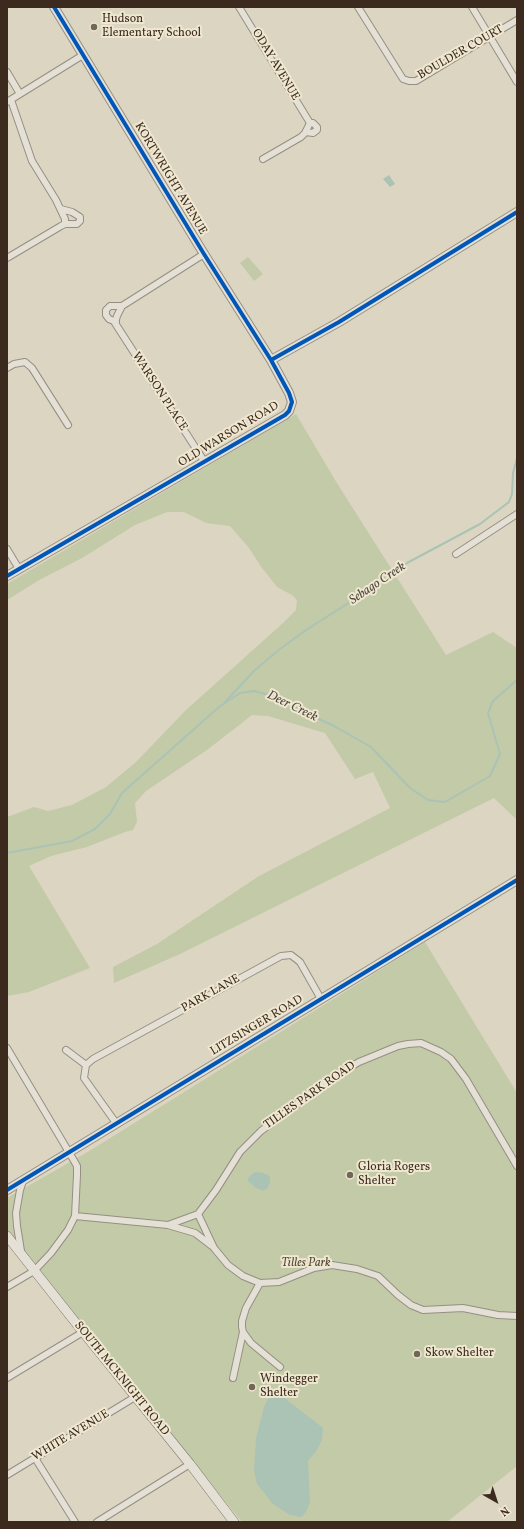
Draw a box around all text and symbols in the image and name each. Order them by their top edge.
place label: Hudson Elementary School [102,13,201,41]
marker: Hudson Elementary School [89,22,99,32]
street label: BOULDER COURT [416,23,506,83]
street label: ODAY AVENUE [248,27,302,103]
street label: KORTWRIGHT AVENUE [131,120,209,238]
street label: WARSON PLACE [128,350,190,434]
street label: OLD WARSON ROAD [176,399,282,471]
water label: Sebago Creek [347,559,409,609]
water label: Deer Creek [264,688,320,726]
street label: PARK LANE [179,972,243,1016]
street label: LITZSINGER ROAD [208,993,306,1059]
street label: TILLES PARK ROAD [262,1059,358,1133]
place label: Gloria Rogers Shelter [358,1161,430,1189]
marker: Gloria Rogers Shelter [345,1170,355,1180]
park label: Tilles Park [281,1257,331,1271]
street label: SOUTH MCKNIGHT ROAD [70,1319,172,1439]
place label: Skow Shelter [425,1347,494,1361]
marker: Skow Shelter [412,1349,422,1359]
place label: Windegger Shelter [260,1373,318,1401]
marker: Windegger Shelter [247,1382,257,1392]
street label: WHITE AVENUE [30,1407,112,1465]
north arrow [476,1481,516,1521]
text: N [496,1502,512,1519]

